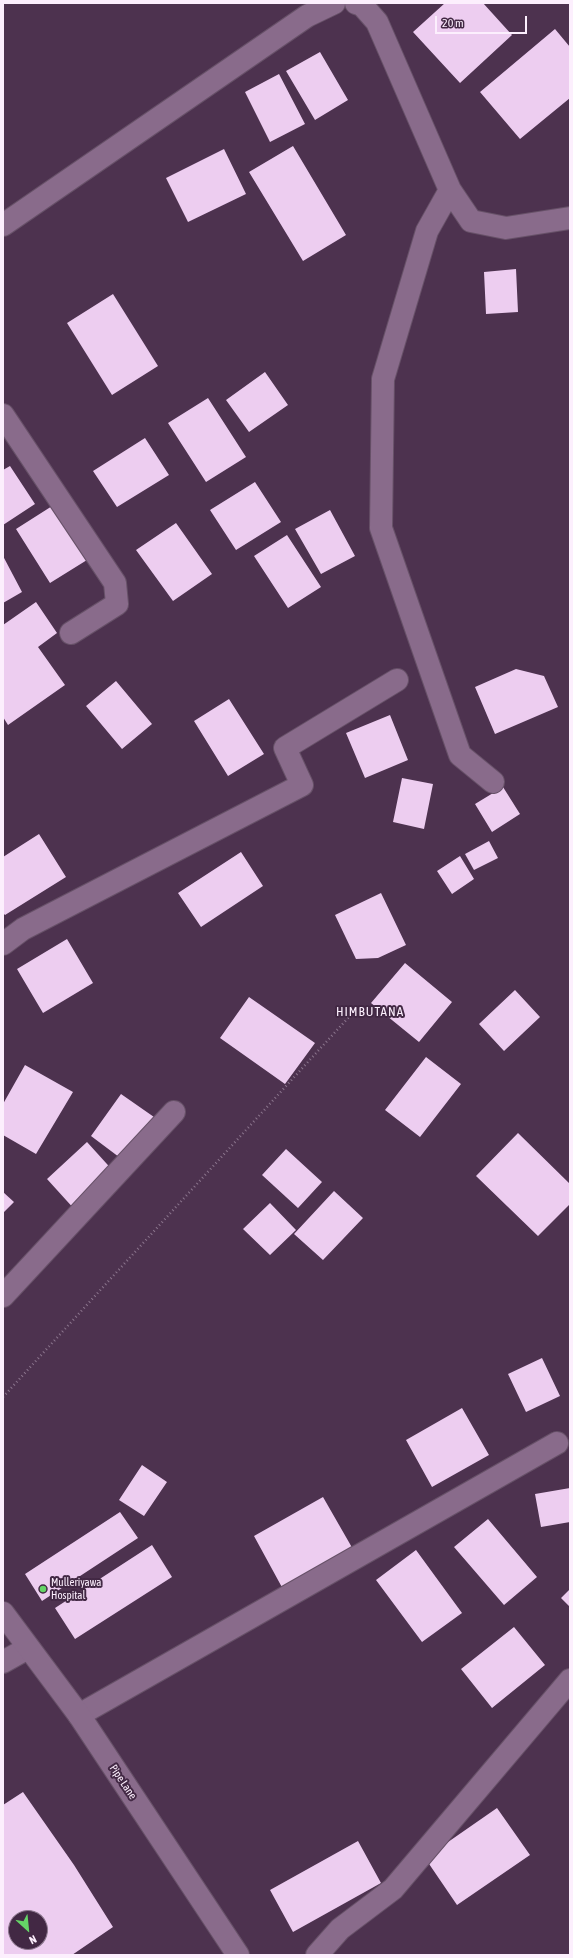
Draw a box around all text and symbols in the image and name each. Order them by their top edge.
scale bar [437,8,529,34]
text: 20 m [442,16,464,30]
district label: HIMBUTANA [336,1004,404,1020]
place label: Mulleriyawa Hospital [51,1576,101,1602]
marker: Mulleriyawa Hospital [38,1584,48,1594]
street label: Pipe Lane [107,1762,139,1802]
north arrow [8,1910,48,1950]
text: N [27,1933,39,1947]

